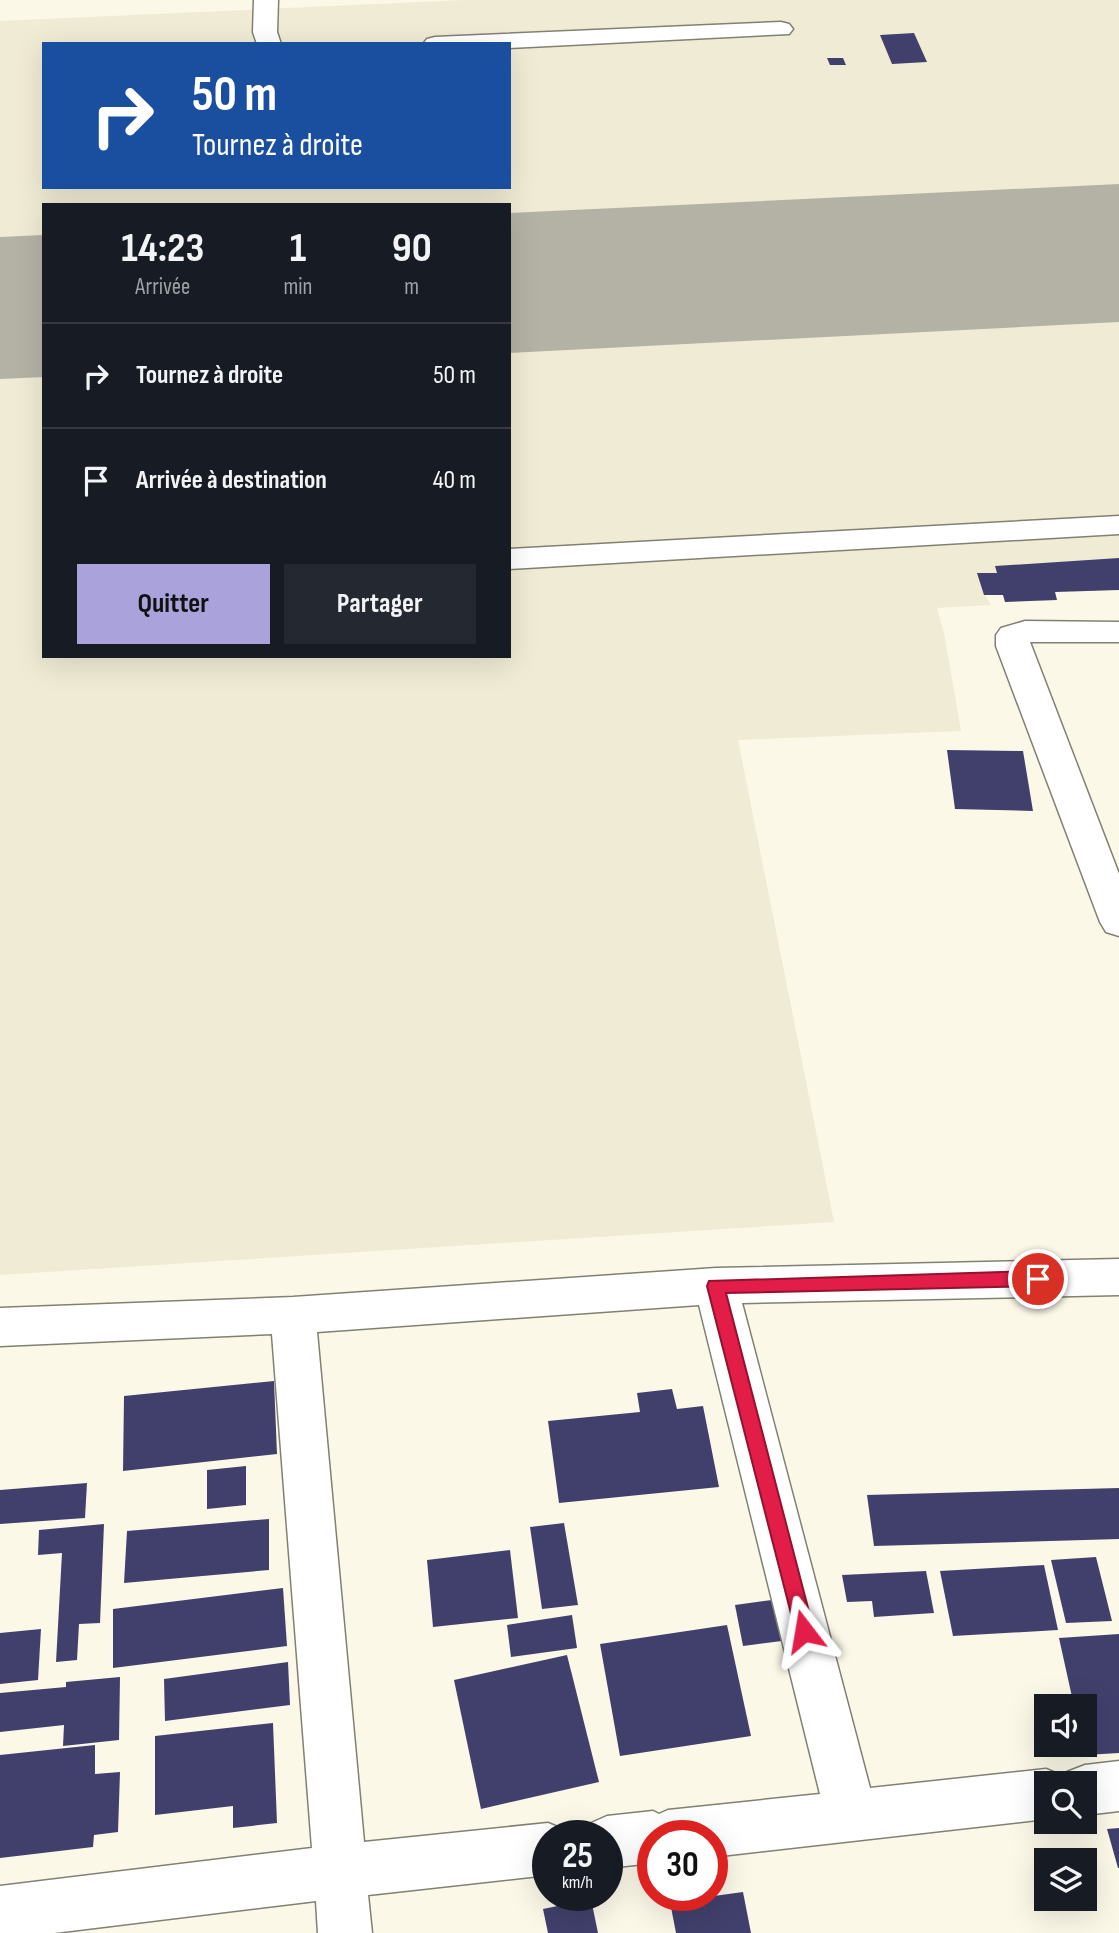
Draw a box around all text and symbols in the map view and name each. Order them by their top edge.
text: 50 m [192,66,277,125]
icon: right [77,70,168,161]
text: Tournez à droite [192,126,363,165]
text: 14:23 [121,223,204,274]
text: 1 [290,223,306,274]
text: 90 [392,223,432,274]
text: Arrivée [135,273,190,301]
text: min [284,273,312,301]
text: m [404,273,419,301]
icon: right [77,357,115,395]
text: Tournez à droite [136,360,283,391]
text: 50 m [433,360,476,391]
icon: arrive [77,462,115,500]
text: Arrivée à destination [136,465,327,496]
text: 40 m [433,465,476,496]
button: Quitter [77,564,270,644]
button: Partager [284,564,476,644]
pin [1008,1249,1068,1309]
icon: arrive [1019,1260,1057,1298]
position arrow [767,1594,841,1668]
map controls [1034,1694,1097,1911]
button: sound [1034,1694,1097,1757]
button: search [1034,1771,1097,1834]
speed limit sign: 30 [637,1820,728,1911]
text: 25 [562,1835,593,1878]
button: layers [1034,1848,1097,1911]
text: km/h [562,1872,593,1893]

